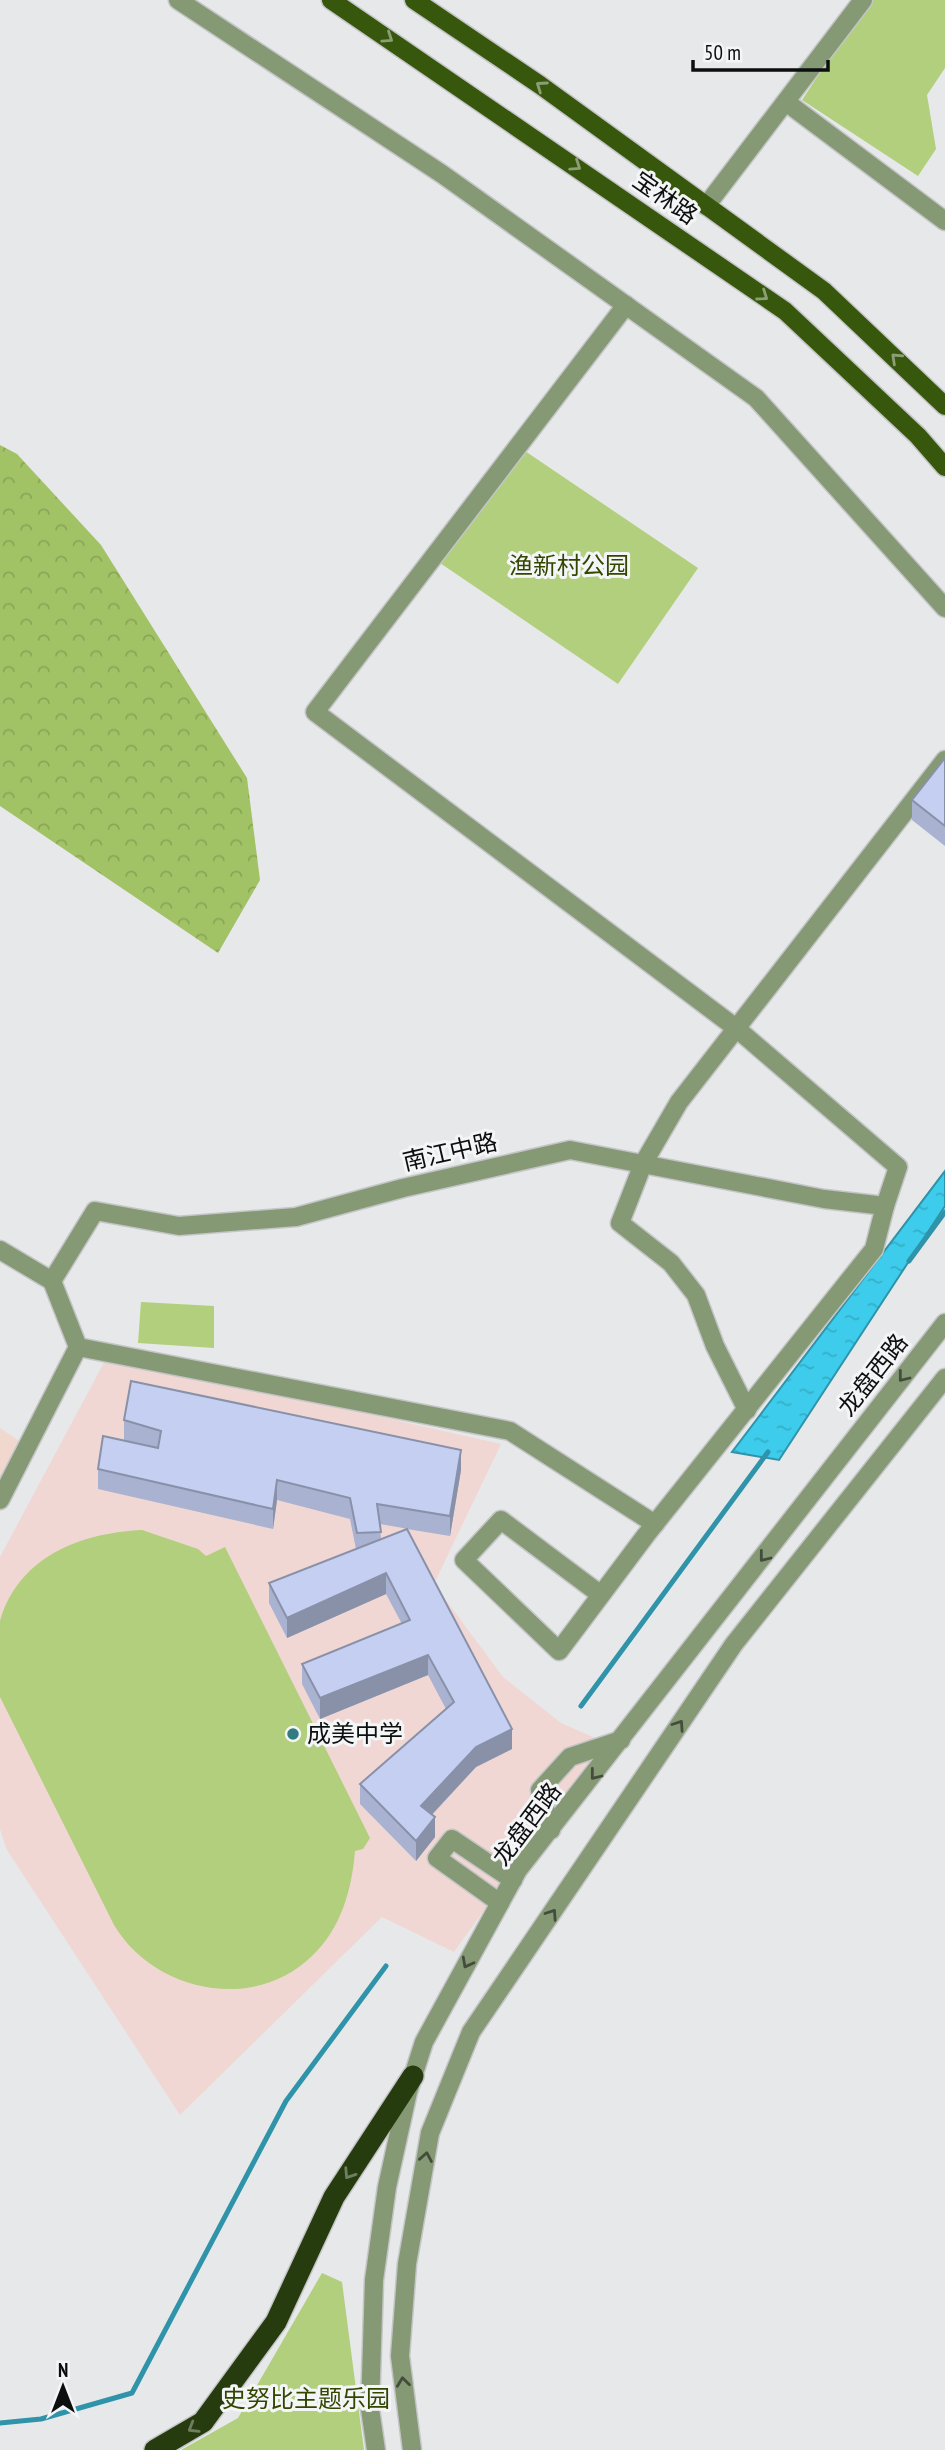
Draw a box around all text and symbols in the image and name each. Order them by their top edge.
scale bar [693,28,828,72]
one-way arrow [380,30,393,42]
text: 50 m [704,39,741,66]
one-way arrow [536,82,549,95]
one-way arrow [568,158,581,170]
street label: 宝林路 [627,164,704,231]
one-way arrow [755,288,768,300]
one-way arrow [891,354,904,367]
park label: 渔新村公园 [509,550,629,581]
street label: 南江中路 [400,1126,500,1177]
street label: 龙盘西路 [831,1327,914,1422]
one-way arrow [899,1369,912,1382]
one-way arrow [759,1549,772,1561]
place label: 成美中学 [307,1718,403,1749]
one-way arrow [671,1720,683,1733]
marker: 成美中学 [285,1726,301,1742]
one-way arrow [590,1768,603,1780]
street label: 龙盘西路 [485,1776,568,1871]
one-way arrow [543,1908,556,1921]
one-way arrow [462,1955,475,1968]
one-way arrow [418,2151,433,2163]
one-way arrow [345,2166,357,2179]
north arrow [28,2352,98,2422]
text: N [58,2358,68,2382]
one-way arrow [396,2376,411,2388]
park label: 史努比主题乐园 [222,2383,390,2414]
one-way arrow [187,2420,200,2433]

